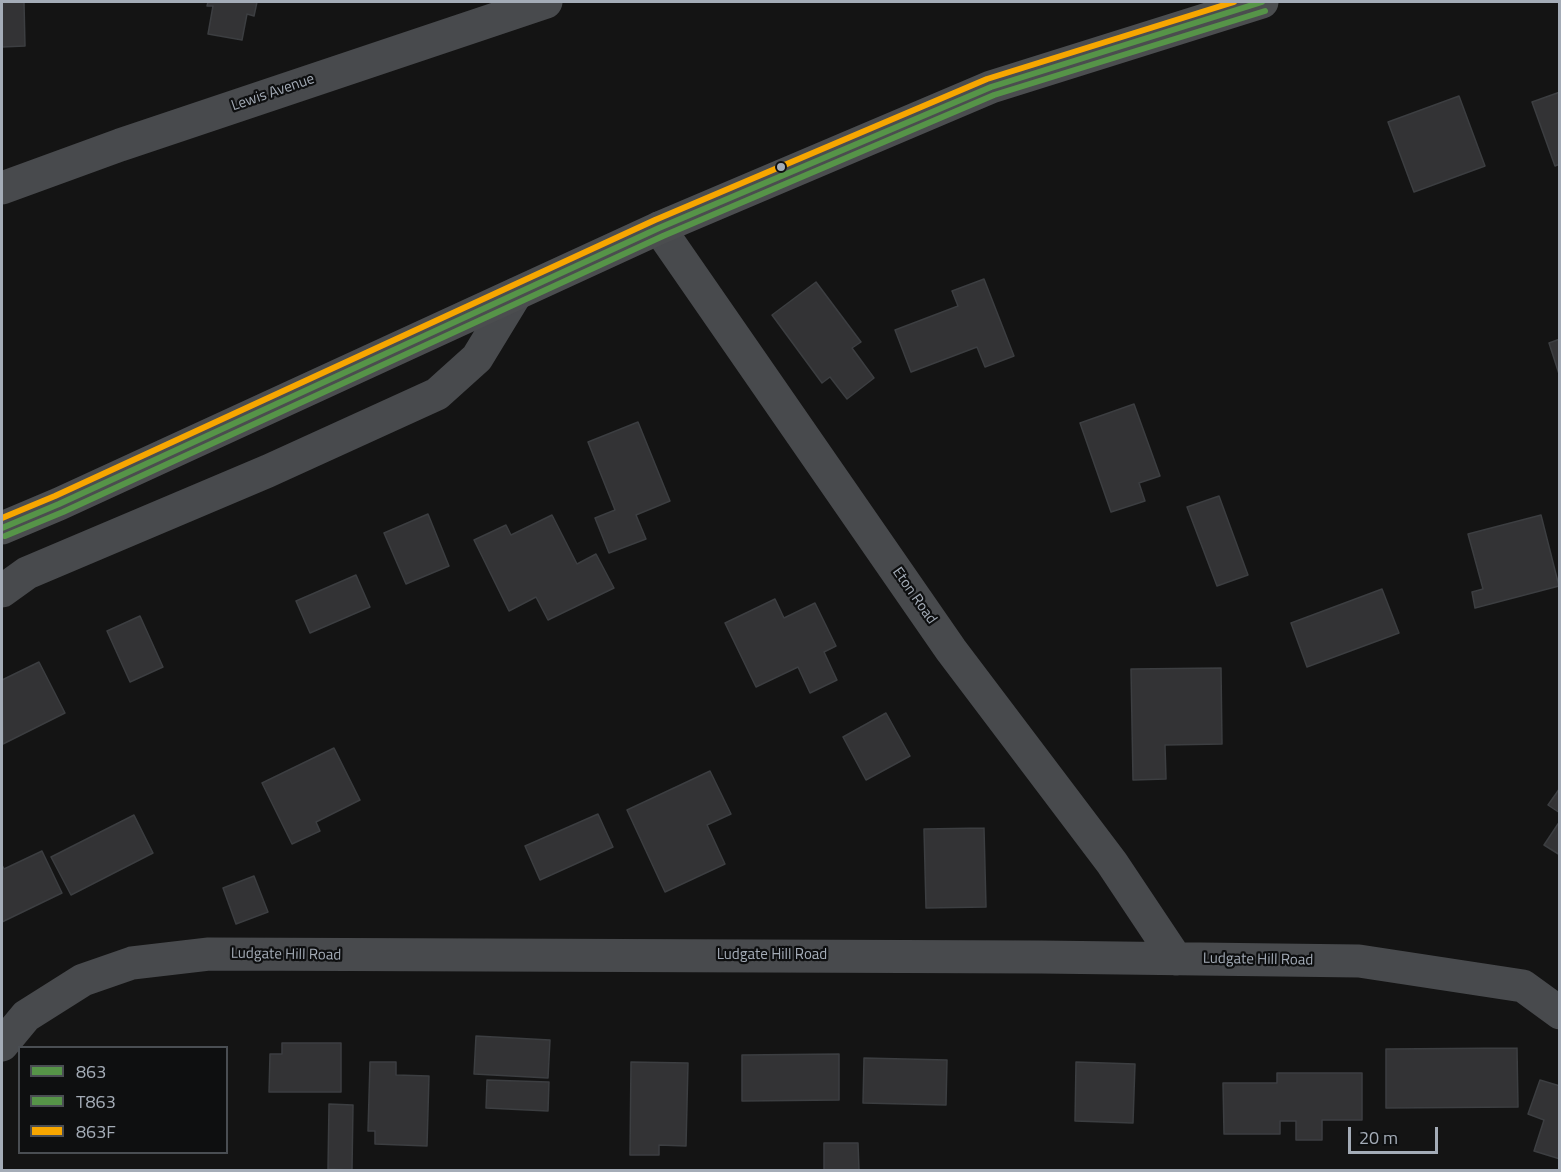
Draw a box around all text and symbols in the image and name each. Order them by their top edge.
street label: Lewis Avenue [229,70,317,116]
unlabelled marker [775,161,787,173]
street label: Eton Road [888,564,940,628]
street label: Ludgate Hill Road [231,945,341,965]
street label: Ludgate Hill Road [717,946,827,964]
street label: Ludgate Hill Road [1203,950,1313,970]
legend [18,1046,228,1154]
text: 863 [76,1058,106,1085]
text: T863 [76,1088,116,1115]
scale bar [1351,1115,1441,1153]
text: 863F [76,1118,116,1145]
text: 20 m [1359,1124,1398,1151]

